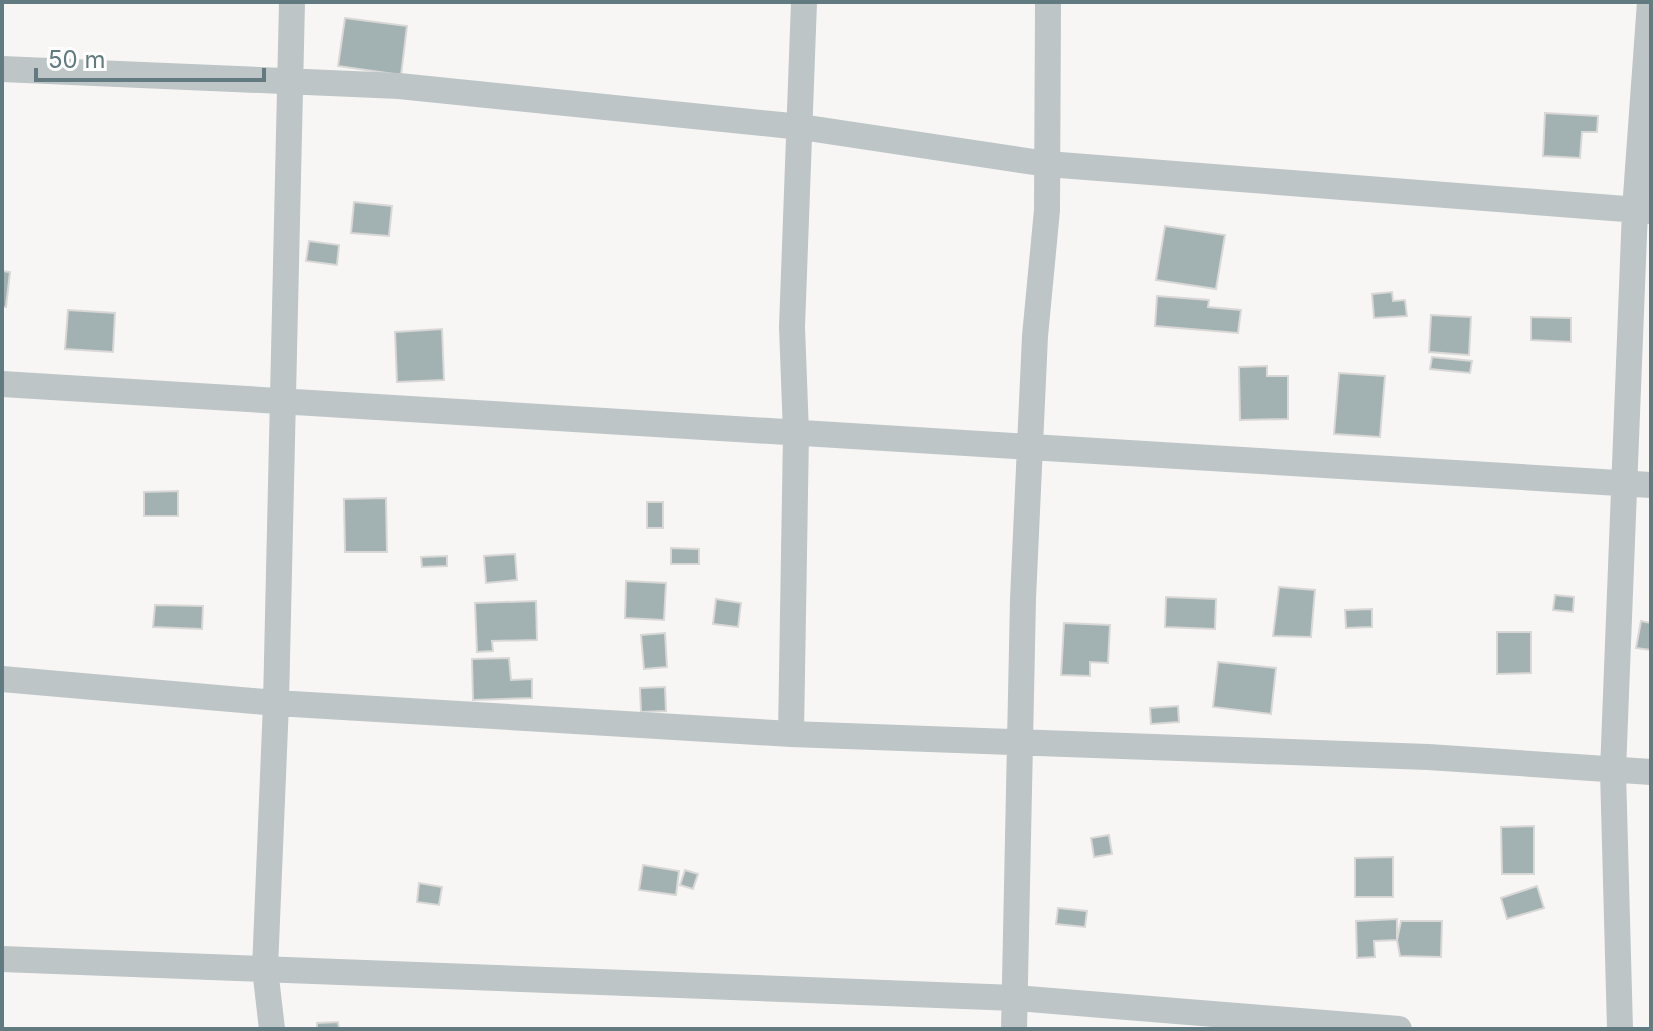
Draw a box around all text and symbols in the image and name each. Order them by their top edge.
scale bar [36,32,264,82]
text: 50 m [48,45,106,74]

